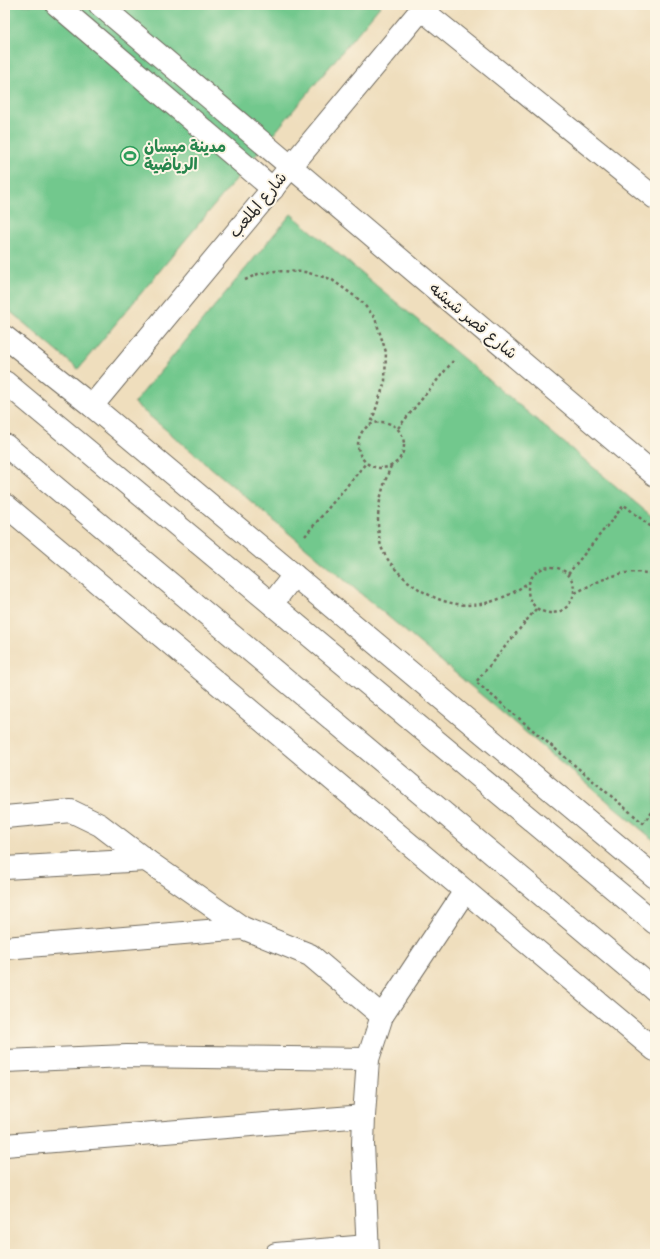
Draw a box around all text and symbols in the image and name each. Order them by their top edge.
place label: مدينة ميسان الرياضية [144,137,226,175]
sports icon: مدينة ميسان الرياضية [119,145,141,167]
street label: شارع الملعب [225,168,292,243]
street label: شارع قصر شيشه [424,278,521,364]

